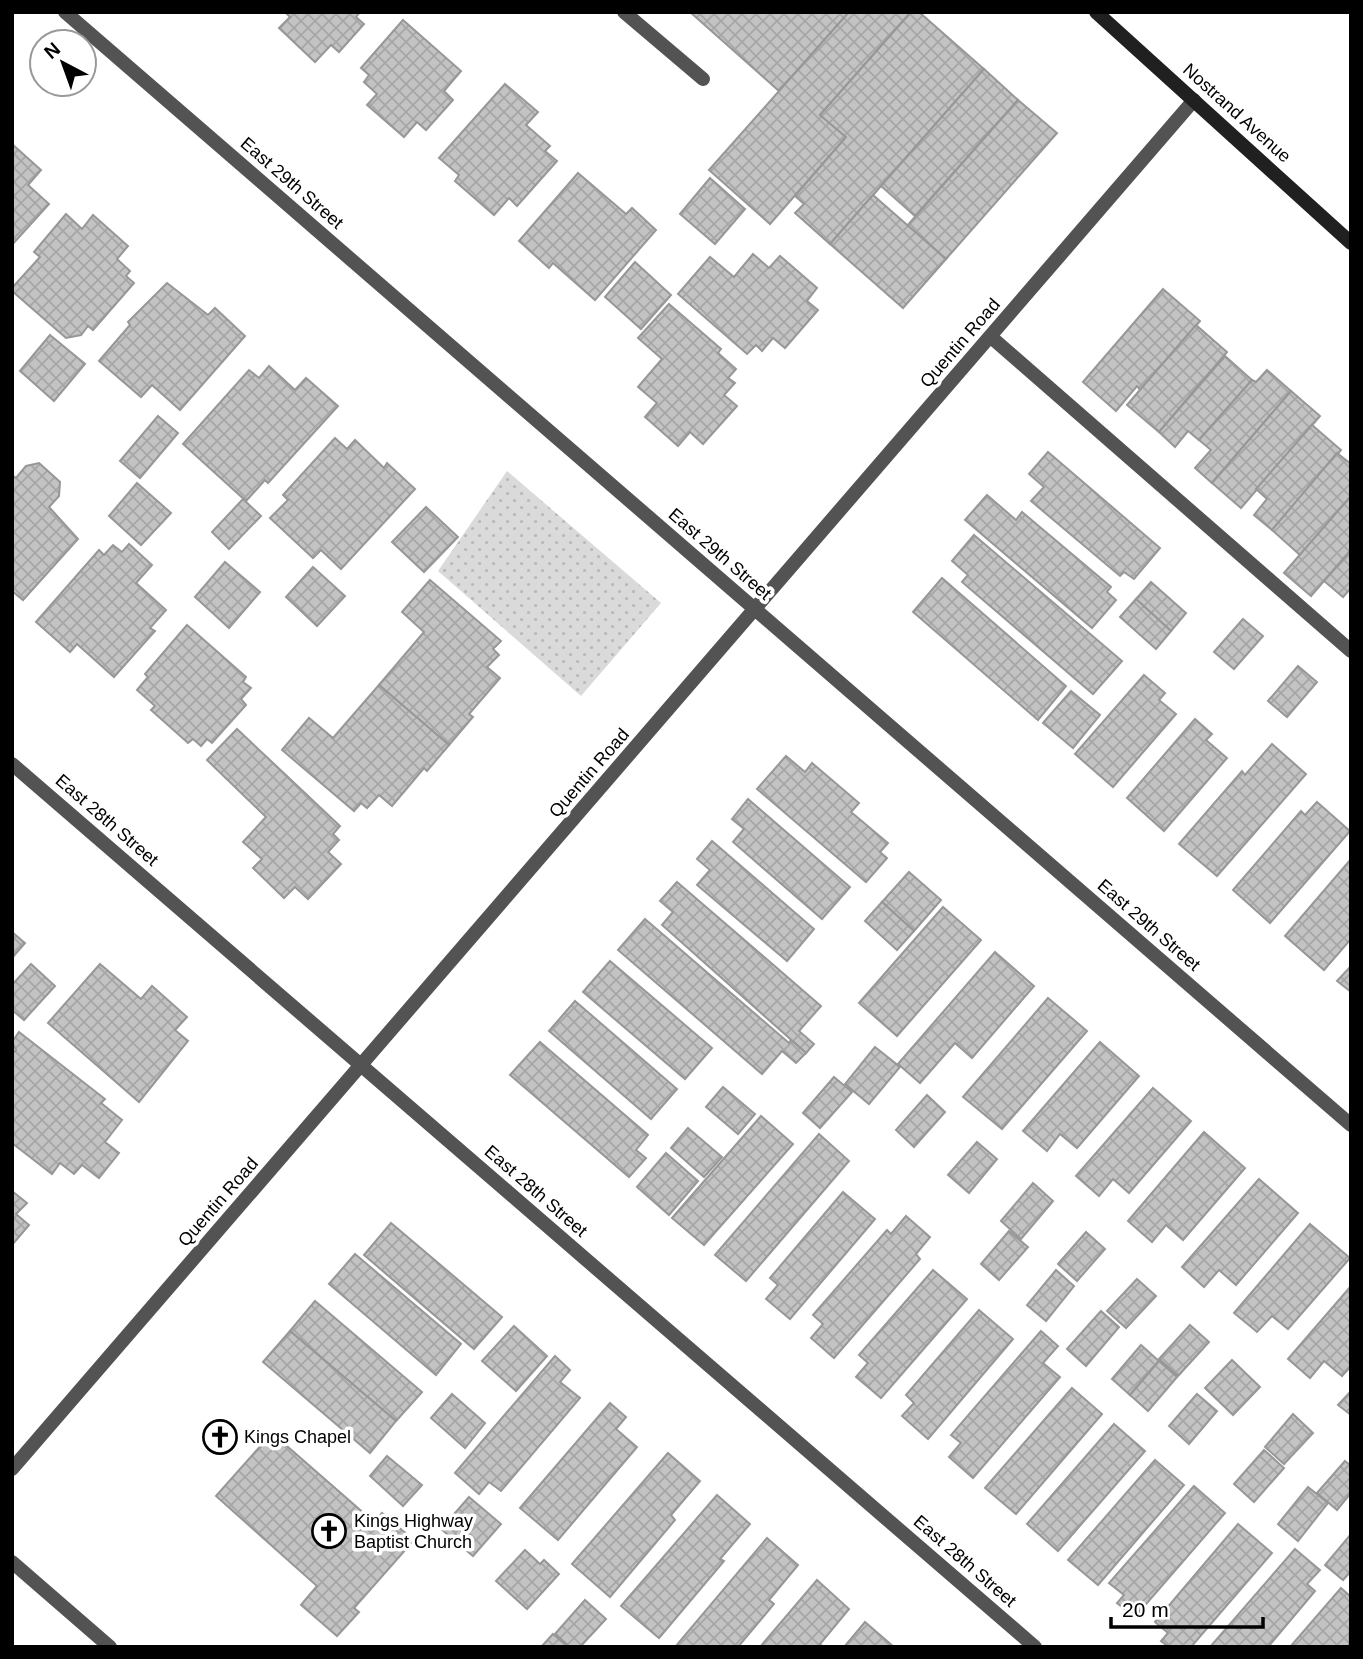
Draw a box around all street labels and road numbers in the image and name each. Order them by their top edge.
street label: Nostrand Avenue [1179,59,1295,167]
street label: East 29th Street [237,133,347,233]
street label: Quentin Road [916,295,1004,391]
street label: East 29th Street [665,504,775,604]
street label: Quentin Road [545,725,633,821]
street label: East 28th Street [52,770,162,870]
street label: East 29th Street [1094,875,1204,975]
street label: East 28th Street [481,1141,591,1241]
street label: Quentin Road [174,1154,262,1250]
street label: East 28th Street [910,1511,1020,1611]

